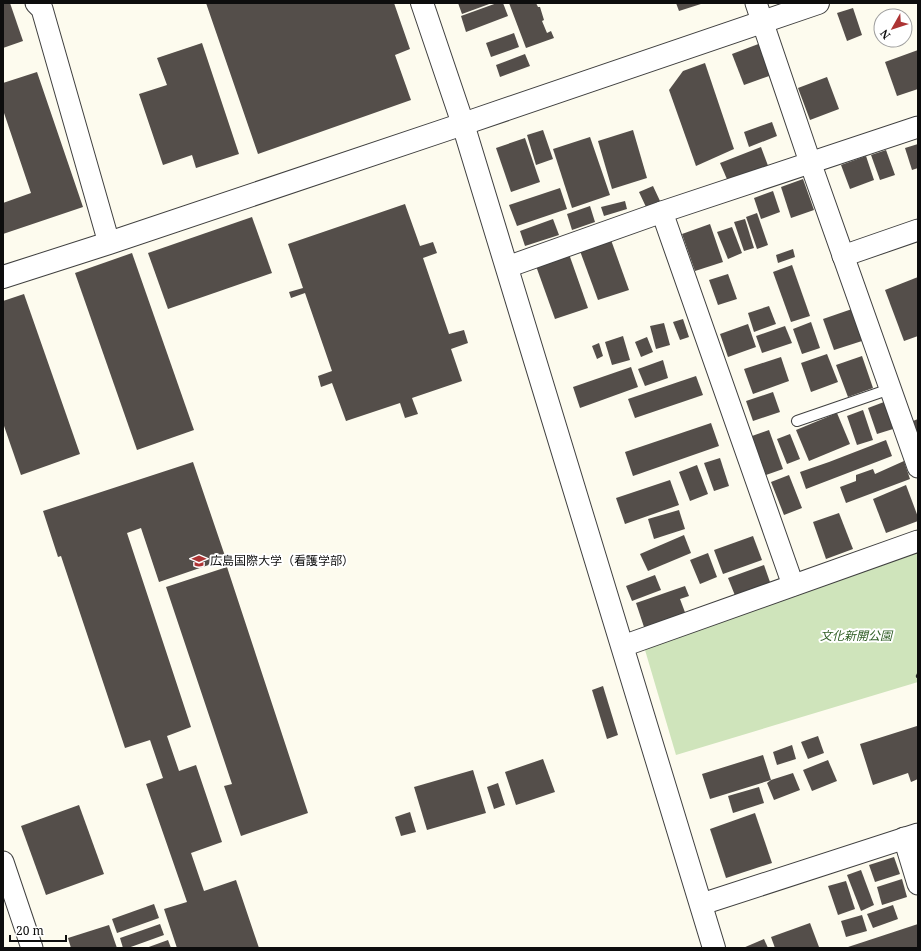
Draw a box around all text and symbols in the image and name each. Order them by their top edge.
north arrow [873,8,913,48]
text: N [876,26,893,43]
place label: 広島国際大学（看護学部） [210,552,354,569]
school or university icon: 広島国際大学（看護学部） [191,553,207,569]
park label: 文化新開公園 [820,627,894,644]
scale bar [10,917,66,943]
text: 20 m [16,922,44,939]

